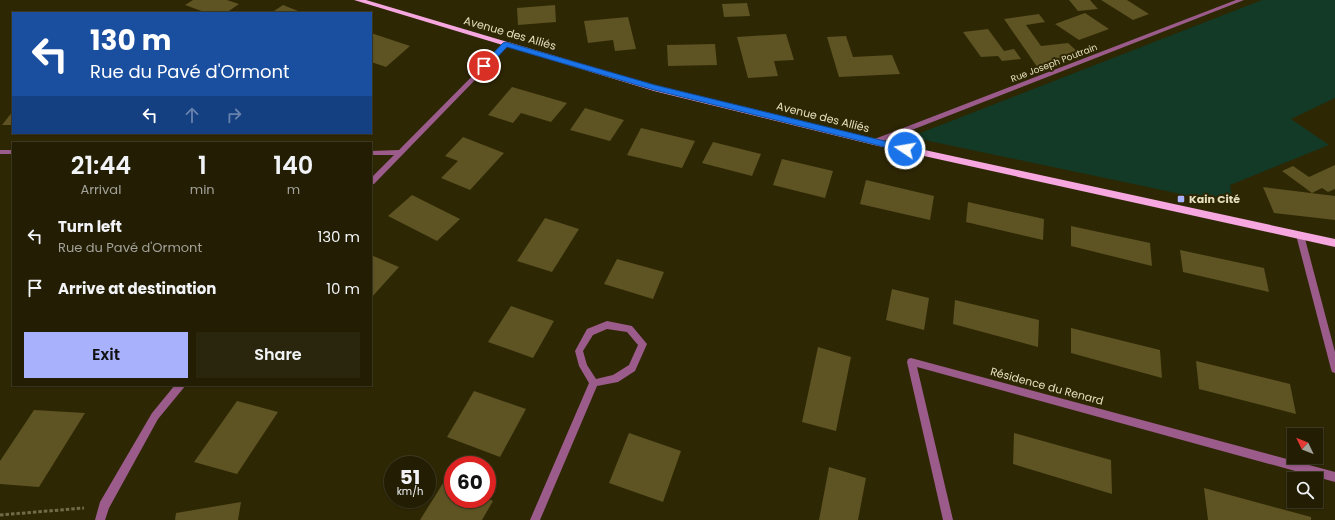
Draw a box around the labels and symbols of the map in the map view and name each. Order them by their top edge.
street label: Avenue des Alliés [462,12,558,54]
street label: Rue Joseph Poutrain [1009,41,1099,85]
pin [467,49,501,83]
street label: Avenue des Alliés [775,98,871,136]
position arrow [884,128,926,170]
place label: Kain Cité [1189,191,1240,207]
marker: Kain Cité [1176,194,1186,204]
street label: Résidence du Renard [989,363,1105,409]
north arrow [1287,428,1323,464]
speed limit sign: 60 [444,456,496,508]

